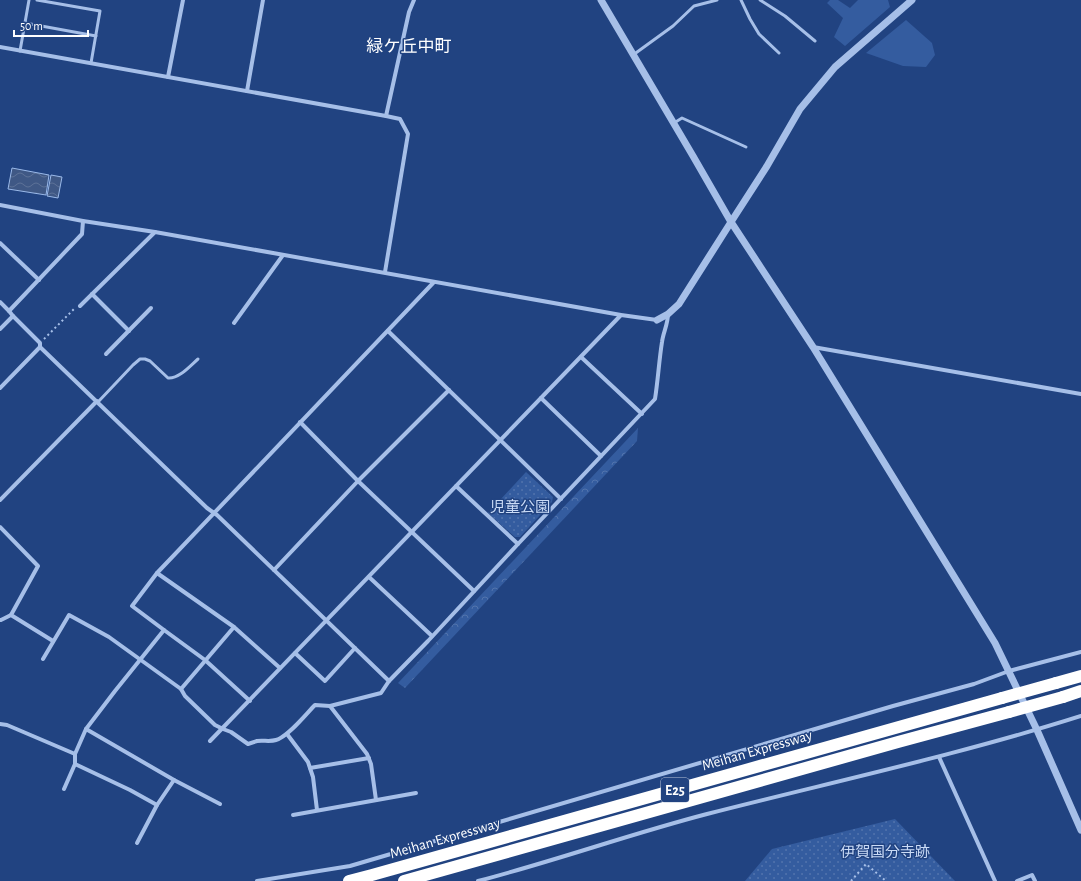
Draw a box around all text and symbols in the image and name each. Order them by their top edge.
scale bar [14,12,88,38]
text: 50 m [20,20,43,32]
district label: 緑ケ丘中町 [367,37,452,55]
park label: 児童公園 [490,499,550,515]
street label: Meihan Expressway [700,727,815,773]
road number: E25 [661,778,689,802]
street label: Meihan Expressway [388,815,503,861]
park label: 伊賀国分寺跡 [840,844,930,860]

